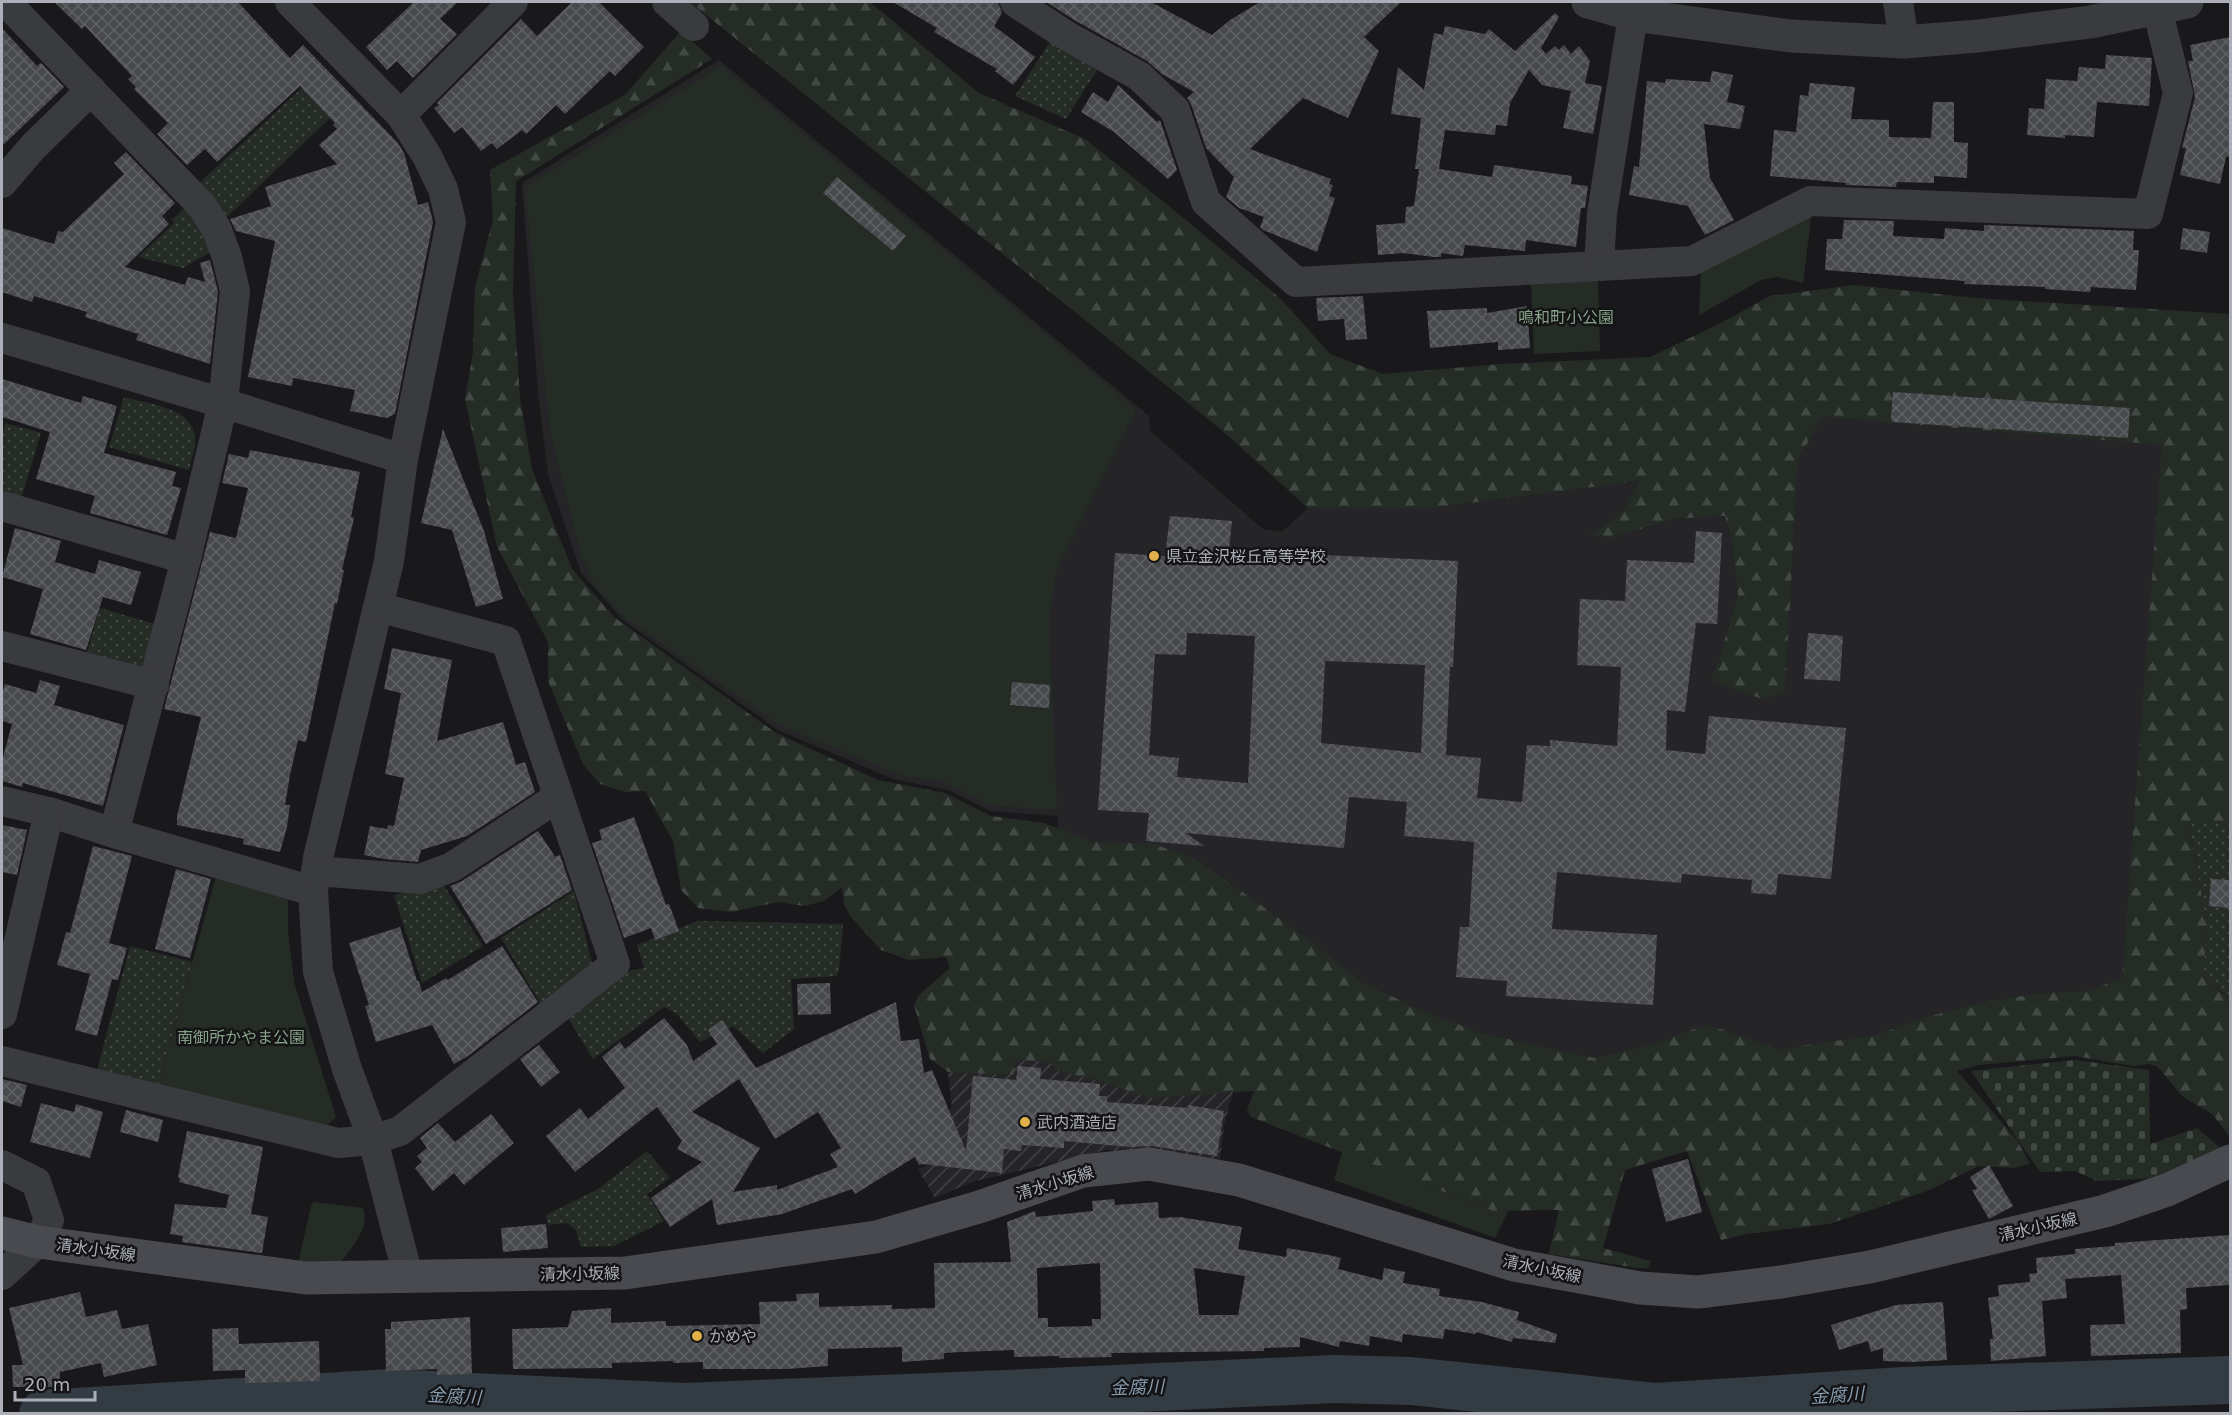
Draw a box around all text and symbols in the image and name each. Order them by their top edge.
park label: 鳴和町小公園 [1518,308,1614,327]
place label: 県立金沢桜丘高等学校 [1166,547,1326,566]
marker: 県立金沢桜丘高等学校 [1147,549,1161,563]
park label: 南御所かやま公園 [177,1028,305,1047]
place label: 武内酒造店 [1037,1113,1117,1132]
marker: 武内酒造店 [1018,1115,1032,1129]
street label: 清水小坂線 [1014,1162,1096,1204]
street label: 清水小坂線 [1997,1209,2079,1245]
street label: 清水小坂線 [55,1235,137,1265]
street label: 清水小坂線 [1501,1251,1583,1287]
street label: 清水小坂線 [540,1264,620,1284]
place label: かめや [709,1327,757,1346]
marker: かめや [690,1329,704,1343]
scale bar [15,1364,94,1402]
text: 20 m [24,1374,70,1395]
water label: 金腐川 [1110,1375,1166,1398]
water label: 金腐川 [1809,1383,1867,1407]
water label: 金腐川 [426,1384,484,1408]

